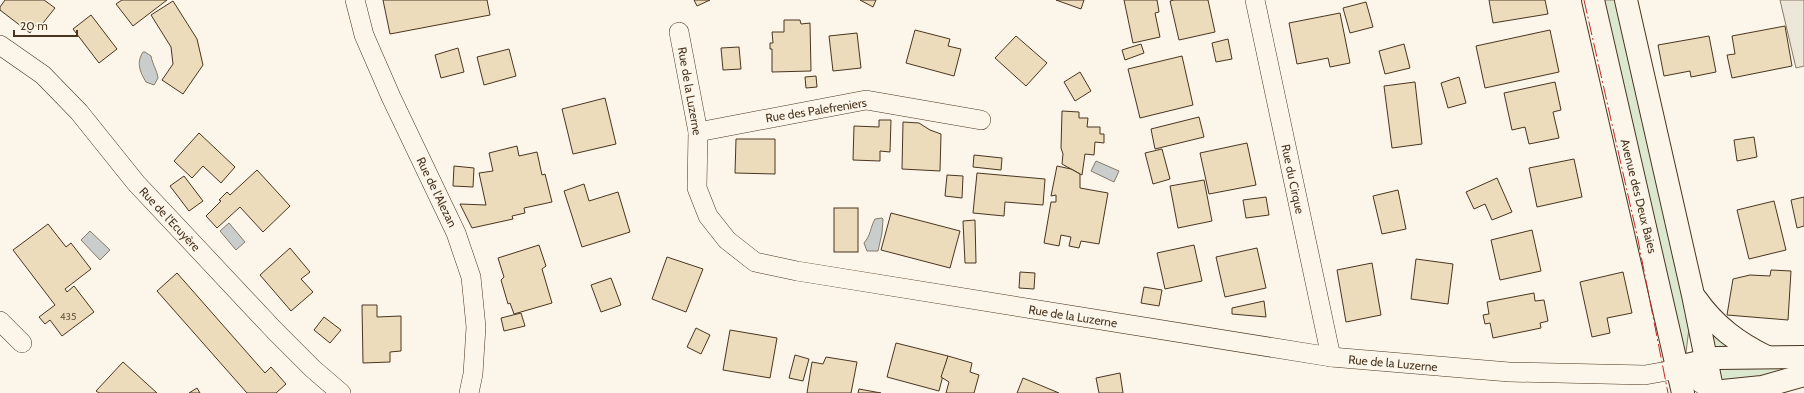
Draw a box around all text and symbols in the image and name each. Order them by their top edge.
scale bar [14,12,77,38]
text: 20 m [20,18,48,33]
street label: Rue de la Luzerne [675,46,705,136]
street label: Rue des Palefreniers [764,95,868,125]
street label: Avenue des Deux Baies [1618,137,1660,255]
street label: Rue du Cirque [1278,143,1308,215]
street label: Rue de l'Alezan [414,154,461,230]
street label: Rue de l'Ecuyère [136,184,204,254]
street label: Rue de la Luzerne [1028,302,1118,330]
house number: 435 [60,310,76,323]
street label: Rue de la Luzerne [1348,352,1438,374]

